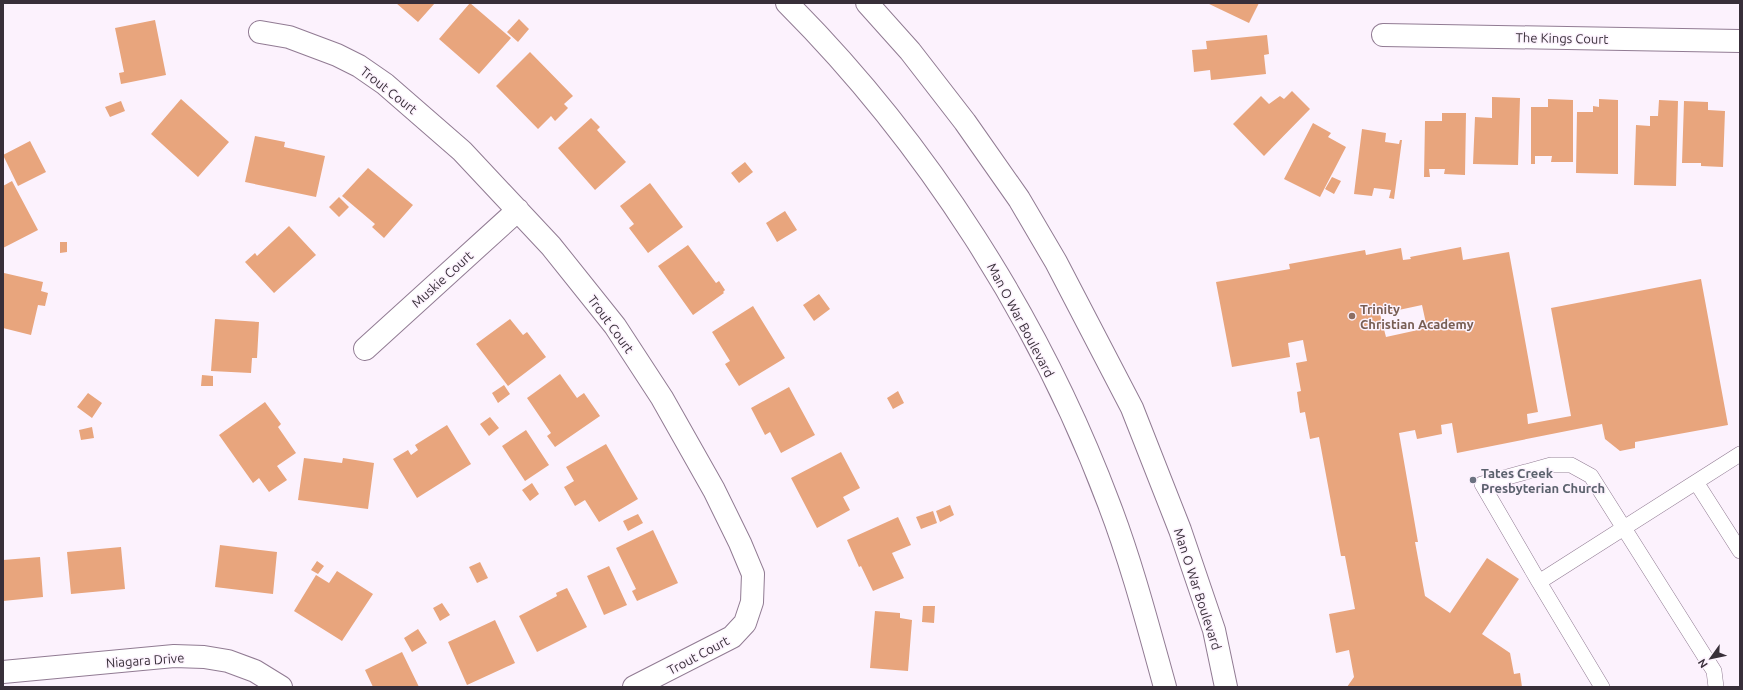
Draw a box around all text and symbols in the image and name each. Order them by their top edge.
street label: The Kings Court [1516,30,1608,46]
street label: Trout Court [358,64,420,116]
street label: Muskie Court [409,248,475,310]
street label: Man O War Boulevard [985,261,1057,379]
street label: Trout Court [585,292,637,356]
place label: Trinity Christian Academy [1360,302,1474,331]
marker: Trinity Christian Academy [1347,311,1357,321]
place label: Tates Creek Presbyterian Church [1481,466,1605,495]
marker: Tates Creek Presbyterian Church [1468,475,1478,485]
street label: Man O War Boulevard [1172,526,1224,652]
street label: Trout Court [665,633,731,677]
north arrow [1691,638,1731,678]
street label: Niagara Drive [105,650,185,670]
text: N [1695,657,1710,670]

